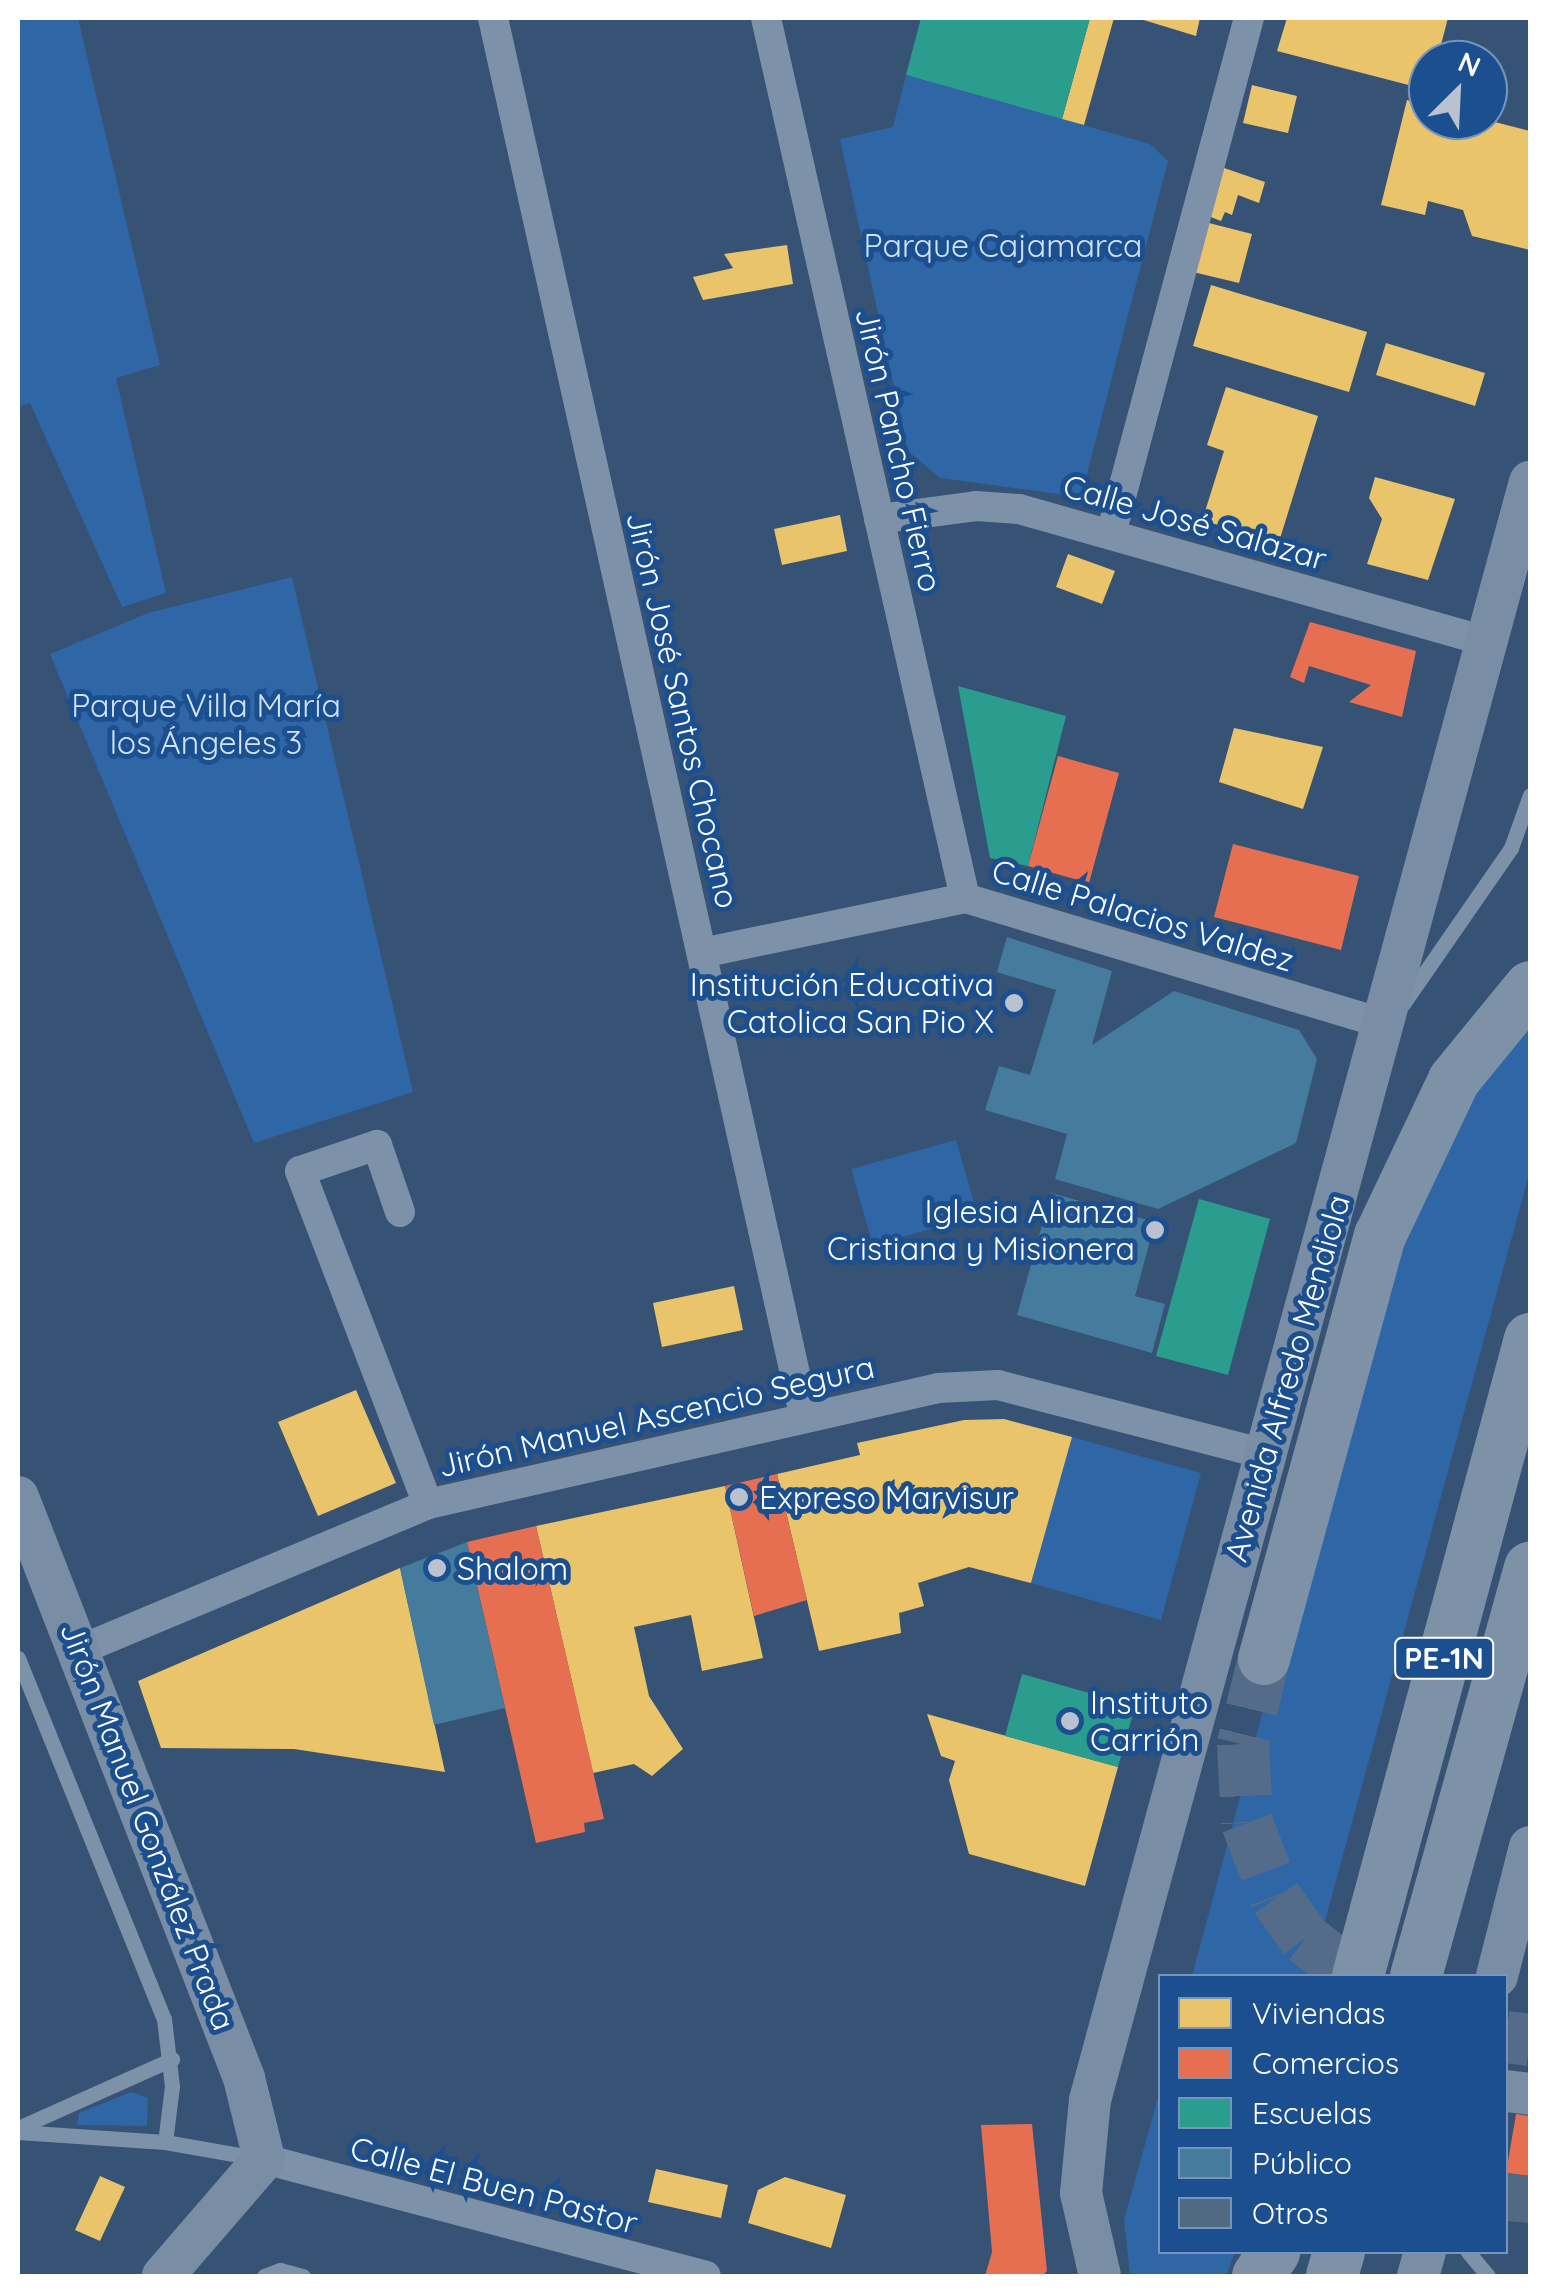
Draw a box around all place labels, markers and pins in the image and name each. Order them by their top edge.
place label: Institución Educativa Catolica San Pio X [690,966,994,1041]
marker: Institución Educativa Catolica San Pio X [1003,992,1025,1014]
place label: Iglesia Alianza Cristiana y Misionera [827,1193,1135,1268]
marker: Iglesia Alianza Cristiana y Misionera [1144,1219,1166,1241]
place label: Expreso Marvisur [759,1478,1014,1516]
marker: Expreso Marvisur [728,1486,750,1508]
place label: Shalom [457,1549,568,1587]
marker: Shalom [426,1557,448,1579]
place label: Instituto Carrión [1090,1684,1208,1759]
marker: Instituto Carrión [1059,1710,1081,1732]

